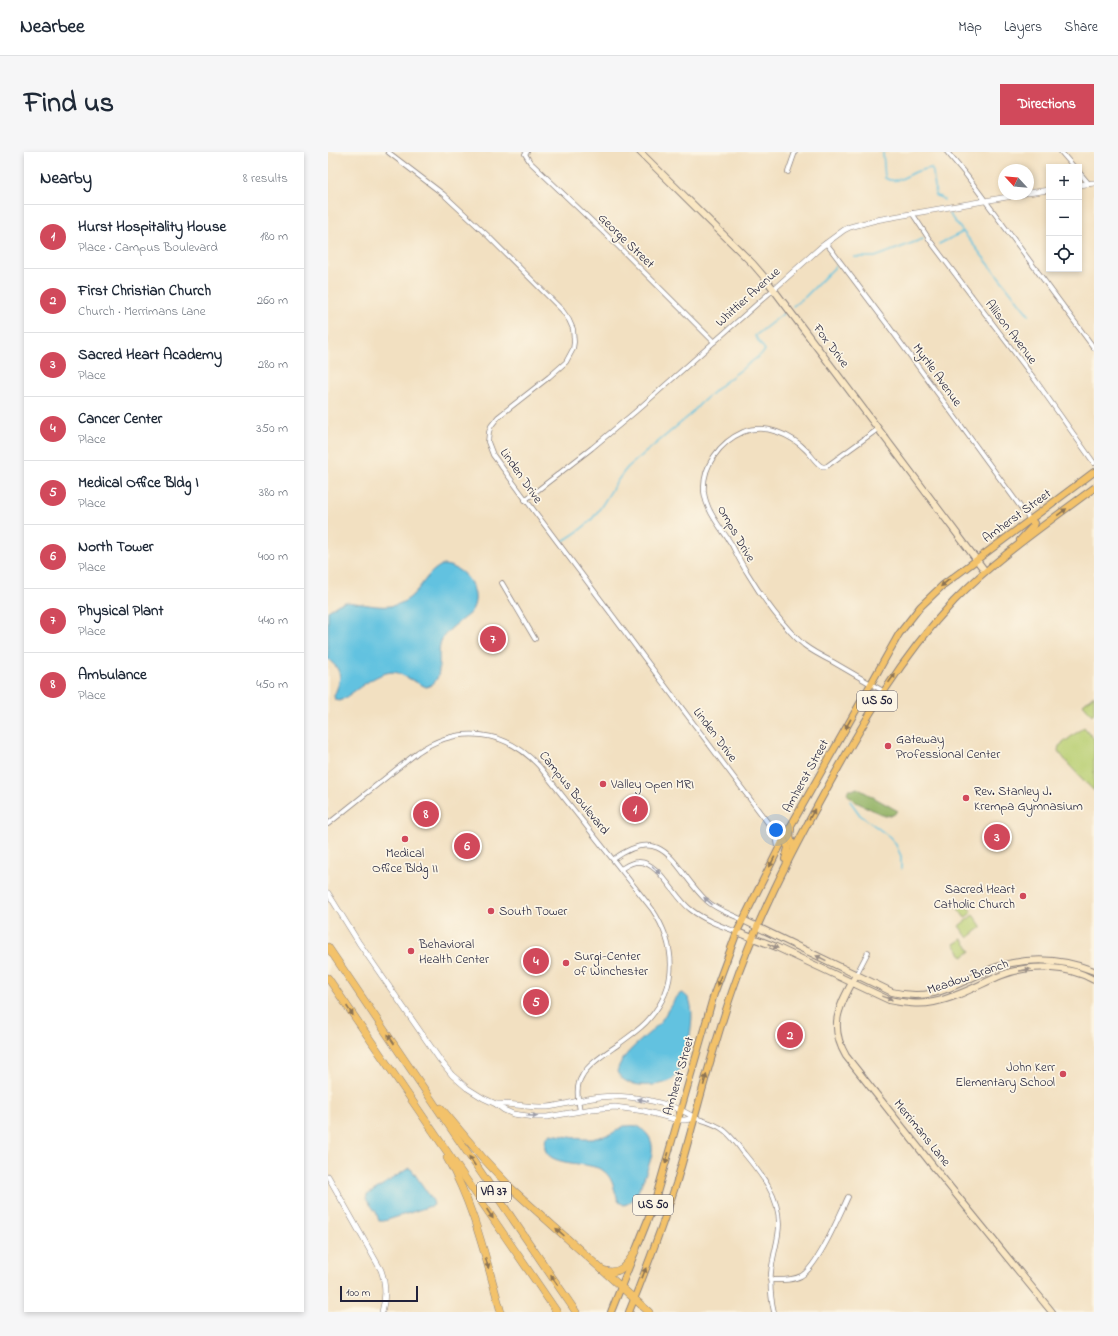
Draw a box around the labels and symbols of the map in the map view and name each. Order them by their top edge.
north arrow [998,164,1034,200]
street label: George Street [593,209,659,274]
street label: Whittier Avenue [711,263,785,331]
street label: Allison Avenue [980,296,1042,368]
street label: Fox Drive [808,319,854,372]
street label: Myrtle Avenue [907,340,966,411]
street label: Linden Drive [495,445,547,508]
street label: Amherst Street [979,484,1056,548]
street label: Omps Drive [712,502,760,566]
one-way arrow [1056,508,1067,516]
one-way arrow [940,579,950,588]
pin: 7 [480,624,506,654]
one-way arrow [888,672,896,683]
road number: US 50 [857,691,897,711]
street label: Linden Drive [688,704,742,766]
one-way arrow [845,718,852,730]
place label: Gateway Professional Center [896,730,1001,764]
street label: Amherst Street [778,735,834,816]
marker: Gateway Professional Center [883,741,893,751]
street label: Campus Boulevard [534,747,614,839]
place label: Valley Open MRI [610,775,694,795]
marker: Valley Open MRI [598,779,608,789]
place label: Rev. Stanley J. Krempa Gymnasium [974,782,1083,817]
marker: Rev. Stanley J. Krempa Gymnasium [961,793,971,803]
pin: 1 [622,794,648,824]
pin: 8 [413,799,439,829]
one-way arrow [809,808,816,820]
your location [766,820,786,840]
pin: 3 [984,822,1010,852]
pin: 6 [454,831,480,861]
marker: Medical Office Bldg II [400,834,410,844]
place label: Medical Office Bldg II [372,844,438,879]
one-way arrow [768,856,775,868]
one-way arrow [651,865,660,875]
place label: Sacred Heart Catholic Church [934,880,1016,914]
marker: Sacred Heart Catholic Church [1018,891,1028,901]
one-way arrow [703,897,714,906]
place label: South Tower [499,902,568,921]
marker: South Tower [486,906,496,916]
place label: Behavioral Health Center [418,935,490,969]
one-way arrow [768,943,779,949]
marker: Behavioral Health Center [406,946,416,956]
pin: 4 [523,946,549,976]
place label: Surgi-Center of Winchester [574,947,649,981]
street label: Meadow Branch [925,954,1011,1000]
one-way arrow [815,955,826,961]
marker: Surgi-Center of Winchester [561,958,571,968]
one-way arrow [1018,967,1031,973]
one-way arrow [716,975,722,987]
pin: 5 [523,987,549,1017]
one-way arrow [882,995,894,1001]
one-way arrow [346,1005,354,1016]
pin: 2 [777,1020,803,1050]
one-way arrow [387,1034,395,1044]
street label: Amherst Street [659,1034,699,1118]
place label: John Kerr Elementary School [955,1058,1056,1093]
marker: John Kerr Elementary School [1058,1069,1068,1079]
one-way arrow [702,1074,708,1086]
street label: Merrimans Lane [889,1095,955,1171]
one-way arrow [637,1097,649,1103]
one-way arrow [526,1113,538,1120]
one-way arrow [664,1152,670,1164]
one-way arrow [469,1156,476,1167]
road number: VA 37 [477,1182,511,1202]
road number: US 50 [633,1195,673,1215]
one-way arrow [486,1209,494,1219]
one-way arrow [555,1228,565,1237]
one-way arrow [484,1257,490,1269]
one-way arrow [642,1267,648,1279]
one-way arrow [550,1275,558,1285]
scale bar [340,1284,418,1303]

